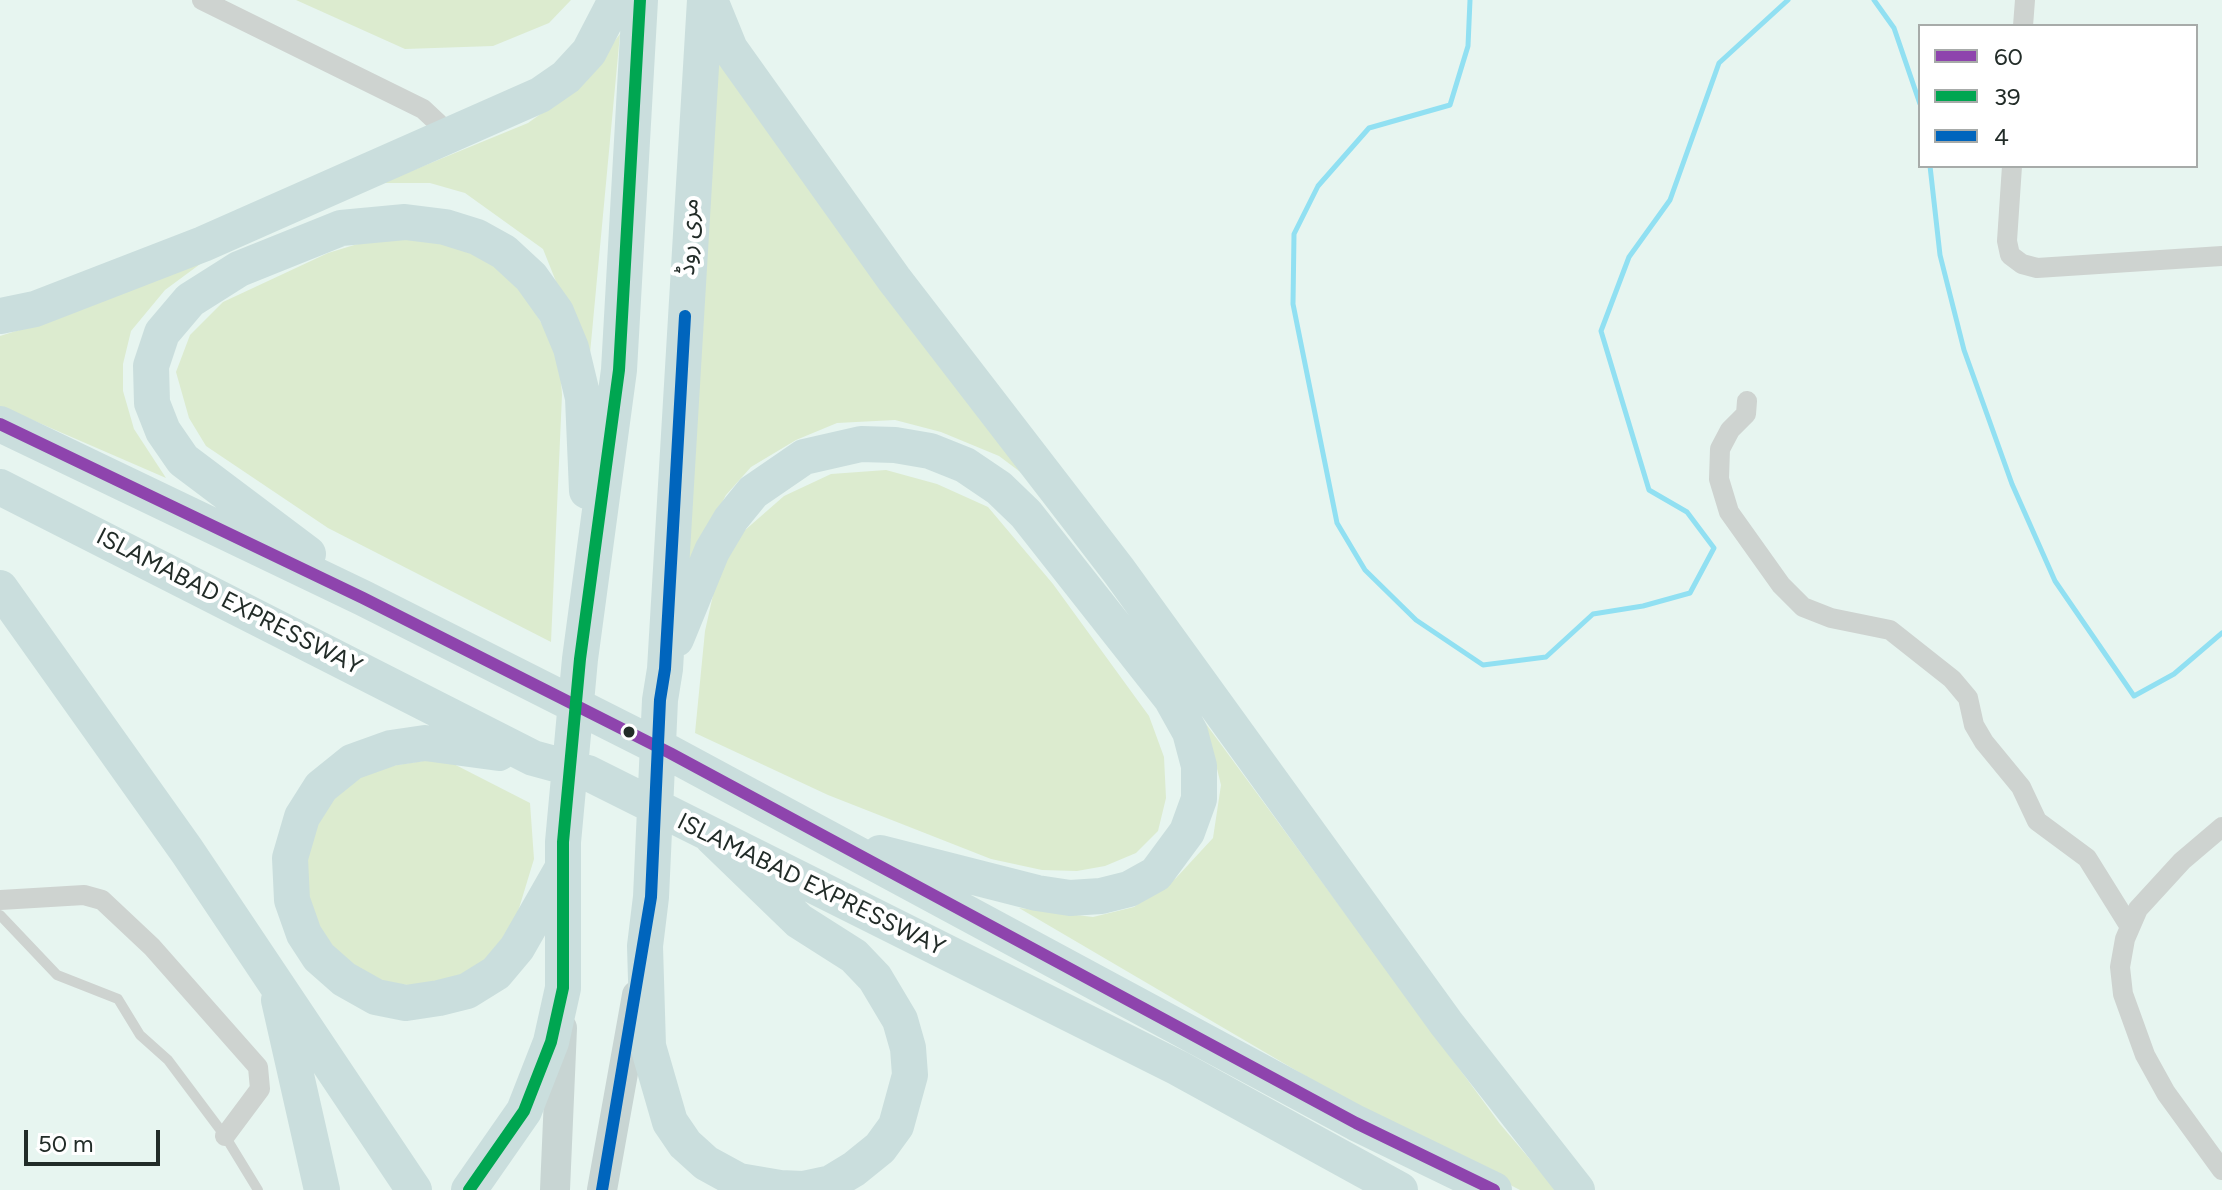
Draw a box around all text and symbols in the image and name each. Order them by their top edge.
legend [1918,24,2198,168]
text: 60 [1994,42,2023,71]
text: 39 [1994,82,2021,111]
text: 4 [1994,122,2009,151]
street label: مری روڈ [673,198,705,276]
street label: ISLAMABAD EXPRESSWAY [91,522,367,682]
unlabelled marker [621,724,637,740]
street label: ISLAMABAD EXPRESSWAY [672,808,950,962]
scale bar [28,1114,164,1164]
text: 50 m [38,1129,94,1158]

